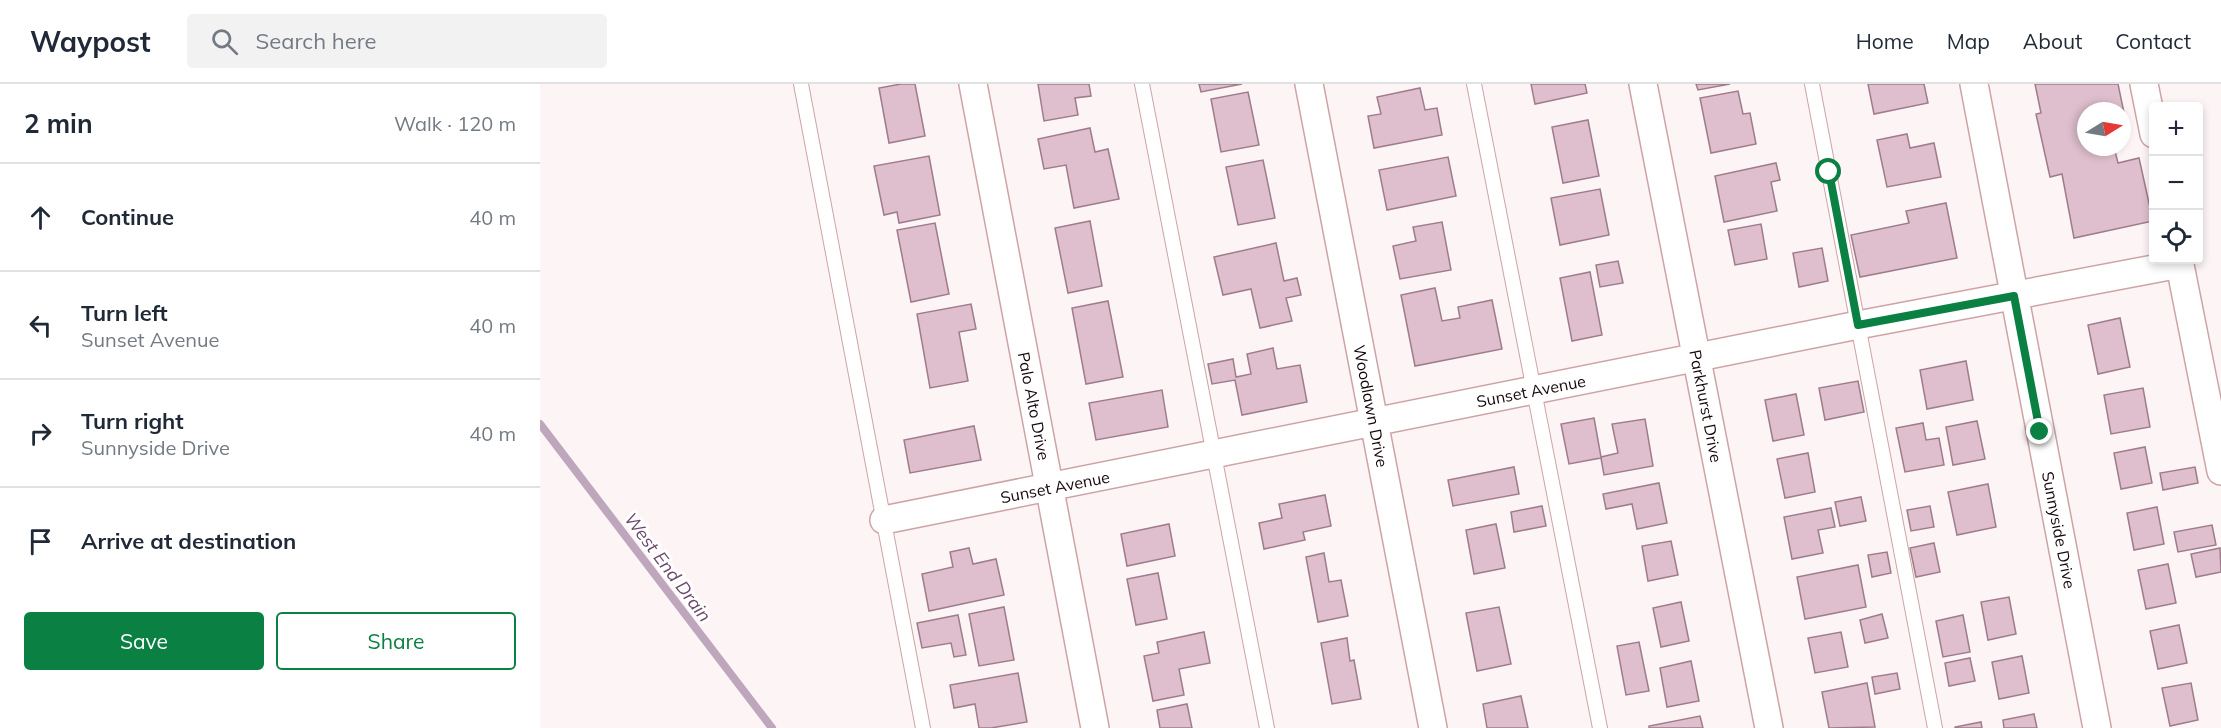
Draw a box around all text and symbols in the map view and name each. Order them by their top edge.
search box [187,14,607,68]
text: Waypost [30,24,151,59]
icon: search [208,25,241,58]
text: Search here [256,27,377,55]
text: Home [1856,28,1914,54]
text: Map [1947,28,1990,54]
text: About [2023,28,2082,54]
text: Contact [2115,28,2191,54]
north arrow [2077,102,2131,156]
map controls [2149,102,2203,264]
button: + [2149,102,2203,156]
text: 2 min [24,107,93,140]
text: Walk · 120 m [394,111,516,136]
button: − [2149,156,2203,210]
route start [1815,158,1841,184]
icon: ahead [24,201,57,234]
text: Continue [81,203,174,231]
text: 40 m [469,205,516,230]
button: locate [2149,210,2203,264]
text: Turn left [81,299,168,327]
icon: left [24,309,57,342]
text: 40 m [469,313,516,338]
text: Sunset Avenue [81,327,219,352]
street label: Woodlawn Drive [1349,343,1393,469]
street label: Parkhurst Drive [1685,348,1727,464]
street label: Palo Alto Drive [1014,350,1054,462]
street label: Sunset Avenue [1475,371,1587,411]
text: Turn right [81,407,184,435]
icon: right [24,417,57,450]
route end [2026,418,2052,444]
text: 40 m [469,421,516,446]
text: Sunnyside Drive [81,435,230,460]
street label: Sunset Avenue [999,467,1111,507]
street label: Sunnyside Drive [2038,470,2080,590]
water label: West End Drain [619,508,717,626]
icon: arrive [24,525,57,558]
text: Arrive at destination [81,527,296,555]
button: Save [24,612,264,670]
button: Share [276,612,516,670]

